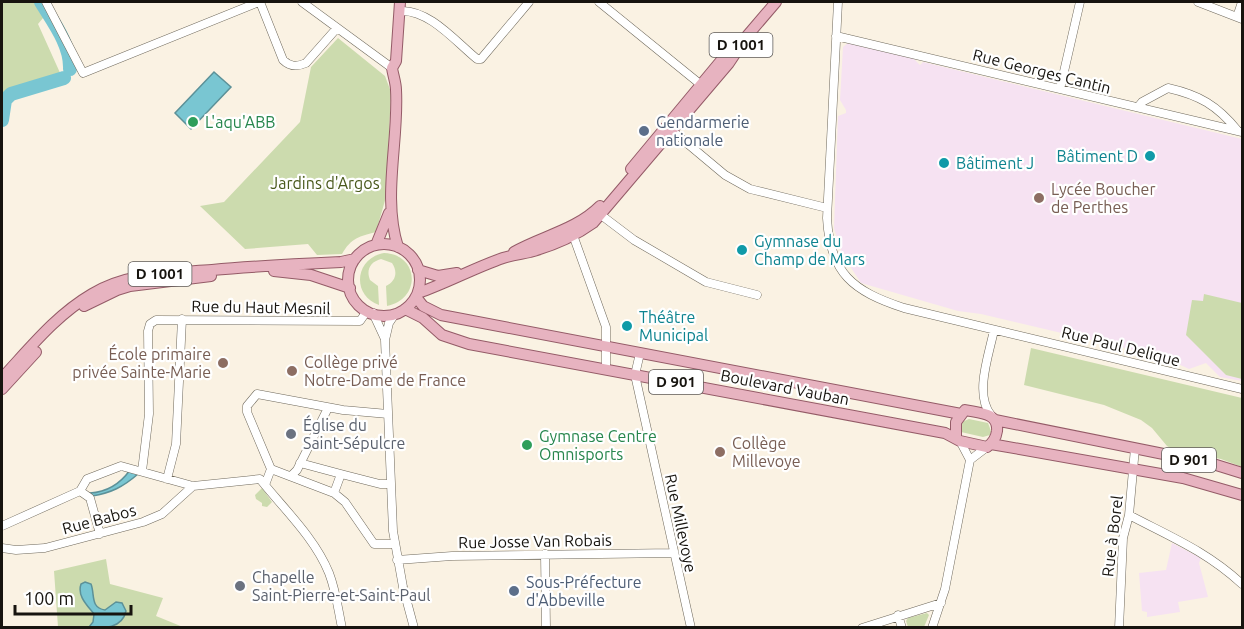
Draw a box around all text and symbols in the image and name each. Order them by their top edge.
road number: D 1001 [710,33,772,57]
street label: Rue Georges Cantin [971,45,1113,97]
place label: L'aqu'ABB [205,113,275,131]
place label: Gendarmerie nationale [656,113,750,149]
marker: L'aqu'ABB [186,115,200,129]
marker: Gendarmerie nationale [637,124,651,138]
place label: Bâtiment D [1056,147,1138,165]
marker: Bâtiment D [1143,149,1157,163]
place label: Bâtiment J [956,154,1034,172]
marker: Bâtiment J [937,156,951,170]
park label: Jardins d'Argos [270,174,380,192]
place label: Lycée Boucher de Perthes [1051,180,1155,216]
marker: Lycée Boucher de Perthes [1032,191,1046,205]
place label: Gymnase du Champ de Mars [754,232,865,268]
marker: Gymnase du Champ de Mars [735,243,749,257]
road number: D 1001 [128,262,192,286]
street label: Rue du Haut Mesnil [191,297,331,317]
place label: Théâtre Municipal [639,308,708,344]
marker: Théâtre Municipal [620,319,634,333]
street label: Rue Paul Delique [1060,323,1182,369]
place label: École primaire privée Sainte-Marie [72,343,211,381]
place label: Collège privé Notre-Dame de France [304,353,466,389]
marker: École primaire privée Sainte-Marie [216,356,230,370]
marker: Collège privé Notre-Dame de France [285,364,299,378]
street label: Boulevard Vauban [719,366,851,408]
road number: D 901 [649,370,703,394]
place label: Église du Saint-Sépulcre [303,414,405,452]
marker: Église du Saint-Sépulcre [284,427,298,441]
place label: Gymnase Centre Omnisports [539,427,657,463]
place label: Collège Millevoye [732,434,801,470]
marker: Gymnase Centre Omnisports [520,438,534,452]
marker: Collège Millevoye [713,445,727,459]
road number: D 901 [1162,448,1216,472]
street label: Rue Millevoye [662,472,700,574]
street label: Rue à Borel [1098,494,1126,578]
street label: Rue Babos [60,501,138,537]
street label: Rue Josse Van Robais [458,531,612,551]
place label: Chapelle Saint-Pierre-et-Saint-Paul [252,568,430,604]
place label: Sous-Préfecture d'Abbeville [526,573,642,609]
scale bar [15,578,130,616]
marker: Chapelle Saint-Pierre-et-Saint-Paul [233,579,247,593]
marker: Sous-Préfecture d'Abbeville [507,584,521,598]
text: 100 m [24,588,74,608]

